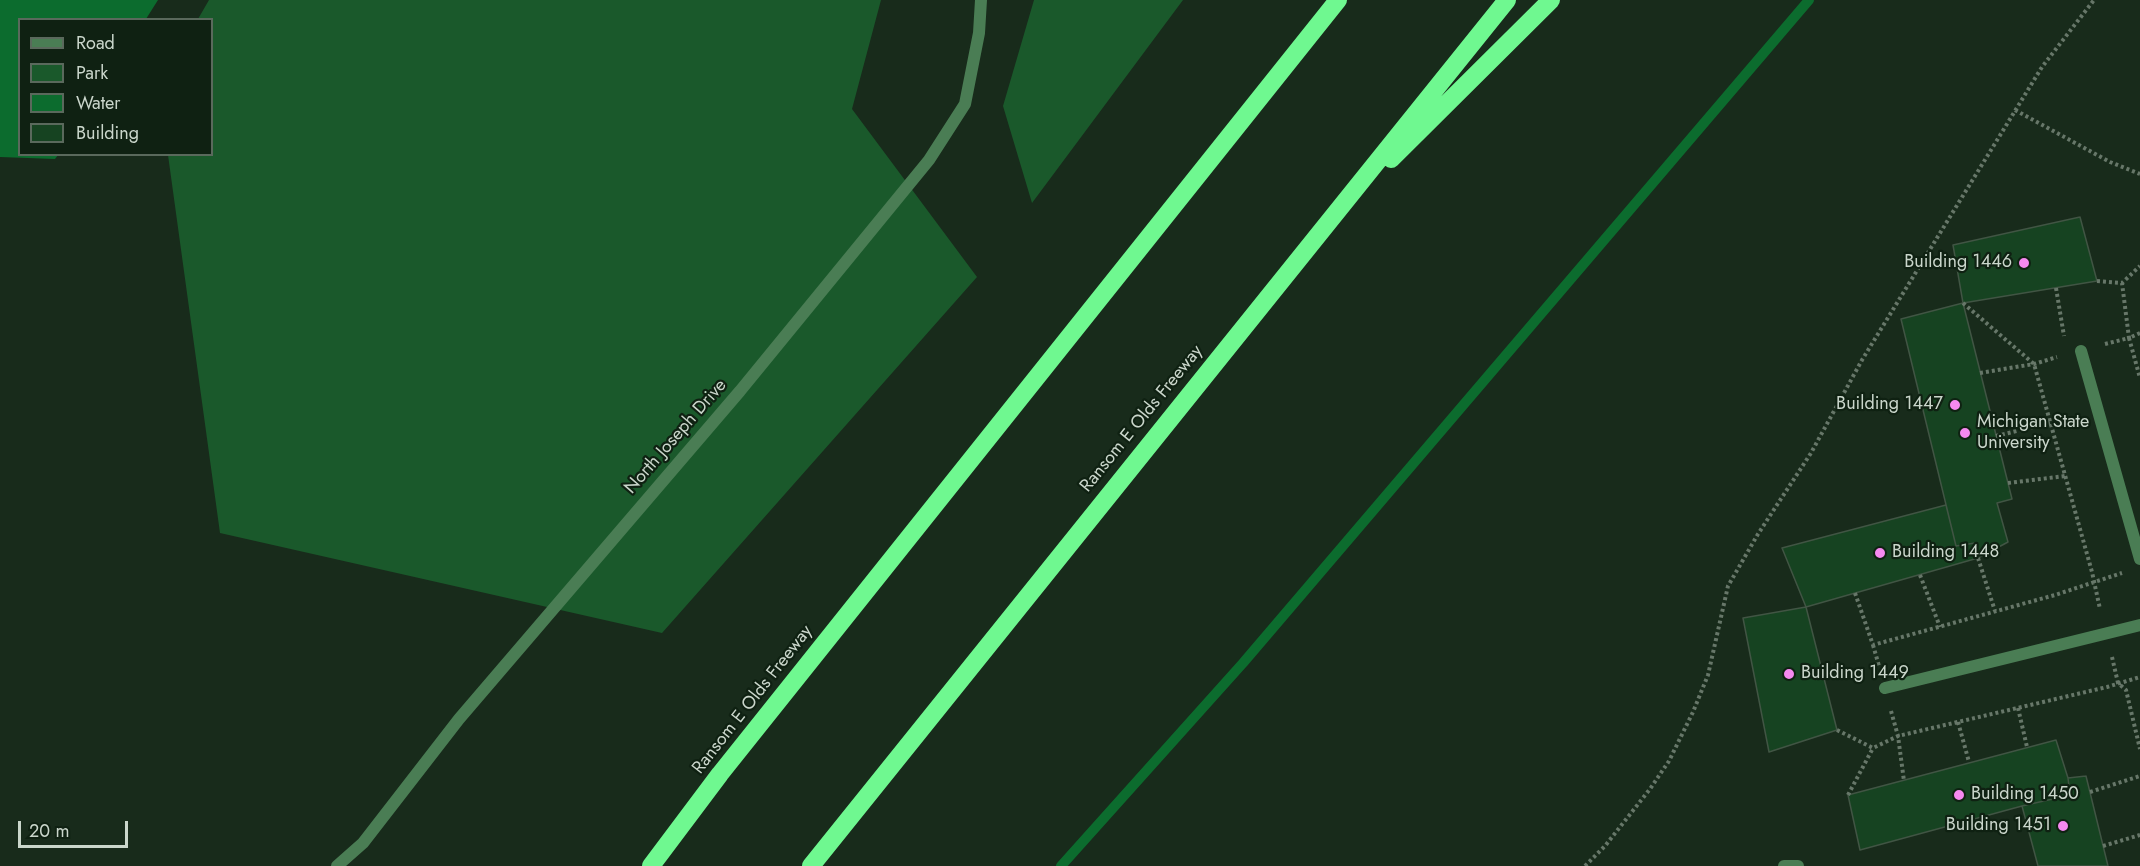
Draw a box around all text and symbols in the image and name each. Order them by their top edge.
legend [18,18,213,156]
text: Road [76,30,115,56]
text: Park [76,60,108,86]
text: Water [76,90,120,116]
text: Building [76,120,139,146]
place label: Building 1446 [1904,252,2012,274]
marker: Building 1446 [2017,256,2031,270]
street label: Ransom E Olds Freeway [1076,341,1208,497]
street label: North Joseph Drive [620,375,732,499]
place label: Building 1447 [1836,394,1943,416]
marker: Building 1447 [1948,398,1962,412]
place label: Michigan State University [1977,412,2089,454]
marker: Michigan State University [1958,426,1972,440]
place label: Building 1448 [1892,542,1999,564]
marker: Building 1448 [1873,546,1887,560]
street label: Ransom E Olds Freeway [688,621,818,779]
place label: Building 1449 [1801,663,1909,685]
marker: Building 1449 [1782,667,1796,681]
place label: Building 1450 [1971,784,2079,806]
marker: Building 1450 [1952,788,1966,802]
scale bar [21,809,130,847]
place label: Building 1451 [1946,815,2051,837]
text: 20 m [29,818,69,844]
marker: Building 1451 [2056,819,2070,833]

